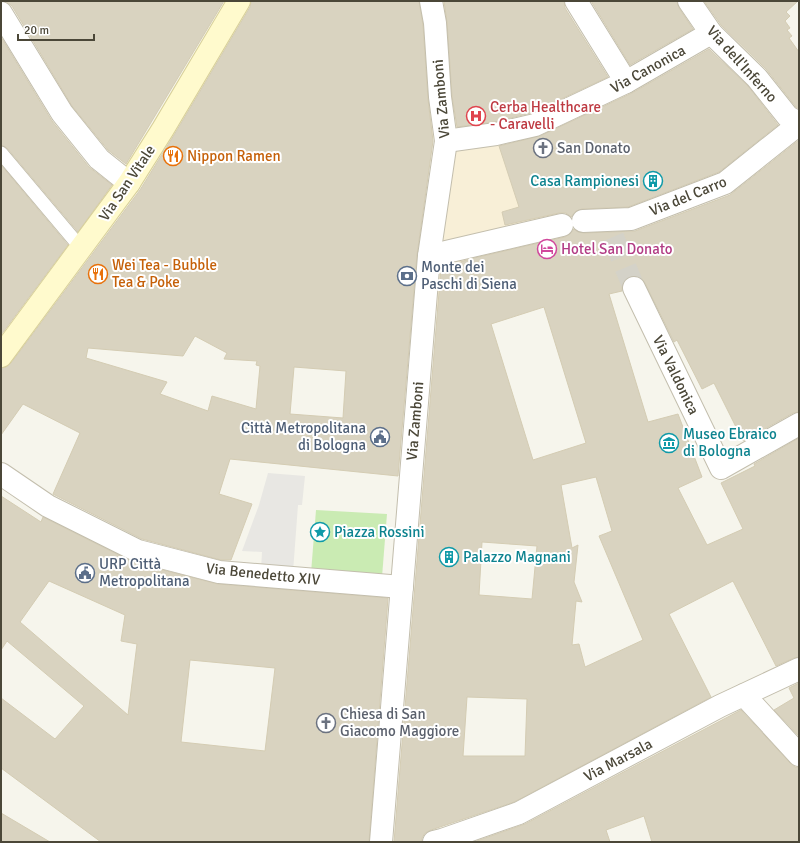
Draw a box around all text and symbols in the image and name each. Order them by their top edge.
scale bar [18,16,94,42]
street label: Via dell'Inferno [703,22,781,106]
text: 20 m [24,23,49,38]
street label: Via Canonica [607,41,689,97]
street label: Via Zamboni [429,59,453,139]
place label: Cerba Healthcare - Caravelli [490,98,601,133]
hospital icon: Cerba Healthcare - Caravelli [465,105,487,127]
church icon: San Donato [532,137,554,159]
place label: San Donato [557,139,631,157]
street label: Via San Vitale [95,141,159,225]
restaurant icon: Nippon Ramen [162,145,184,167]
place label: Nippon Ramen [187,147,281,165]
building icon: Casa Rampionesi [642,170,664,192]
place label: Casa Rampionesi [530,172,639,190]
street label: Via del Carro [647,172,730,220]
hotel icon: Hotel San Donato [536,238,558,260]
place label: Hotel San Donato [561,240,673,258]
place label: Wei Tea - Bubble Tea & Poke [112,256,217,291]
place label: Monte dei Paschi di Siena [421,258,517,293]
restaurant icon: Wei Tea - Bubble Tea & Poke [87,263,109,285]
bank icon: Monte dei Paschi di Siena [396,265,418,287]
street label: Via Valdonica [649,332,703,418]
street label: Via Zamboni [403,381,427,461]
place label: Città Metropolitana di Bologna [241,419,366,454]
place label: Museo Ebraico di Bologna [683,425,777,460]
public building icon: Città Metropolitana di Bologna [369,426,391,448]
museum icon: Museo Ebraico di Bologna [658,432,680,454]
place icon: Piazza Rossini [309,521,331,543]
place label: Piazza Rossini [334,523,425,541]
building icon: Palazzo Magnani [438,546,460,568]
place label: Palazzo Magnani [463,548,571,566]
place label: URP Città Metropolitana [99,555,190,590]
street label: Via Benedetto XIV [205,559,321,589]
public building icon: URP Città Metropolitana [74,562,96,584]
place label: Chiesa di San Giacomo Maggiore [340,705,459,740]
church icon: Chiesa di San Giacomo Maggiore [315,712,337,734]
street label: Via Marsala [581,734,655,786]

